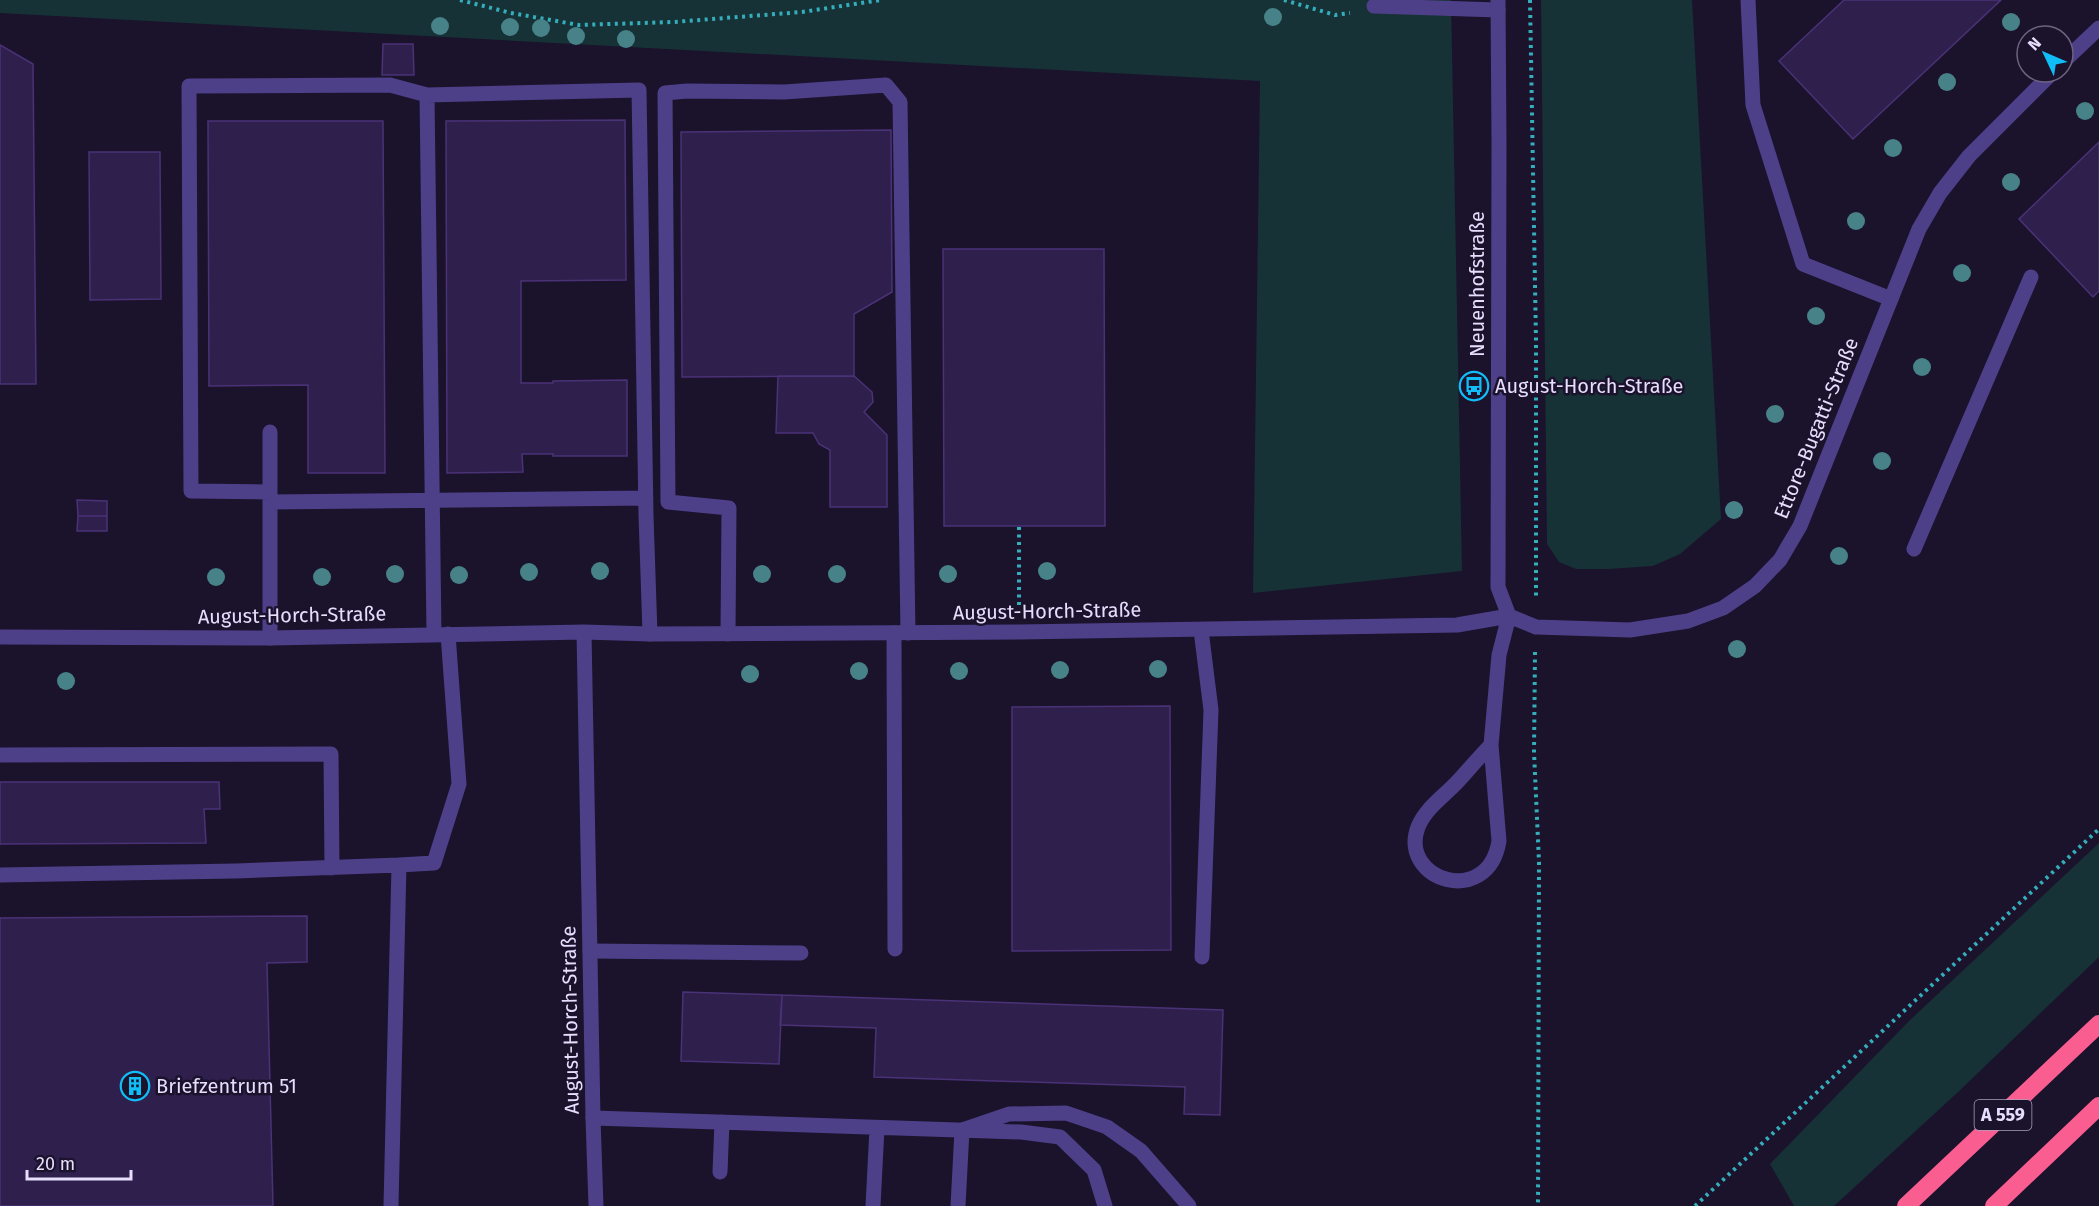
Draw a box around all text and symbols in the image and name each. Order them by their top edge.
north arrow [2015,24,2075,84]
text: N [2024,34,2045,54]
street label: Neuenhofstraße [1465,211,1489,357]
street label: Ettore-Bugatti-Straße [1769,334,1863,522]
bus stop icon: August-Horch-Straße [1458,370,1490,402]
place label: August-Horch-Straße [1495,374,1683,398]
street label: August-Horch-Straße [953,597,1141,625]
street label: August-Horch-Straße [198,601,386,629]
street label: August-Horch-Straße [556,926,584,1114]
building icon: Briefzentrum 51 [119,1070,151,1102]
place label: Briefzentrum 51 [156,1074,297,1098]
road number: A 559 [1974,1100,2032,1130]
scale bar [27,1143,130,1181]
text: 20 m [36,1153,75,1175]

